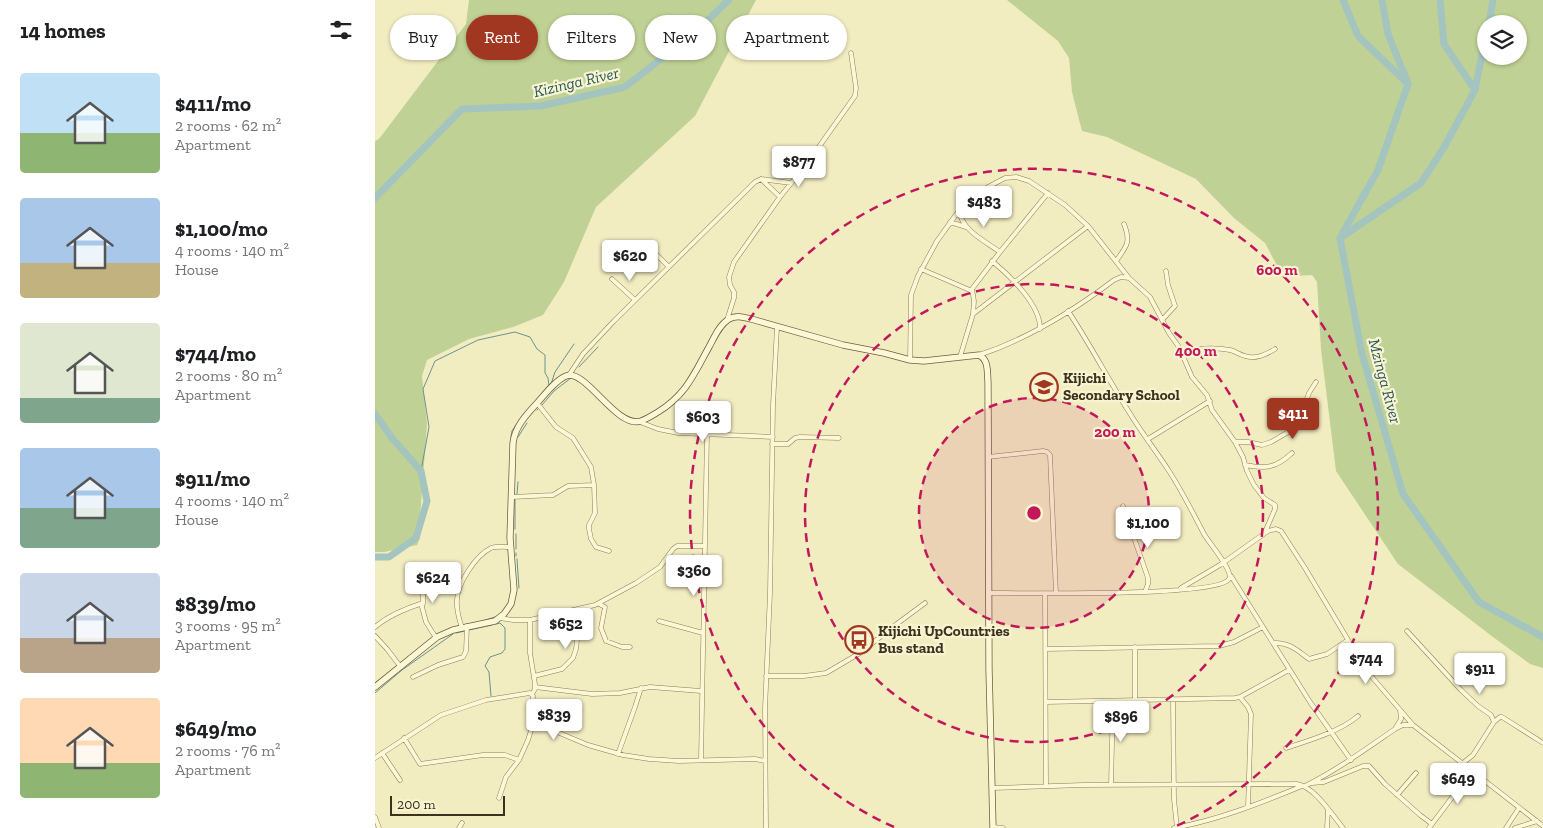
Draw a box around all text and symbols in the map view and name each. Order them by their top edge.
chip: Buy [390,15,456,60]
chip: Rent [466,15,538,60]
chip: Filters [548,15,635,60]
chip: New [645,15,716,60]
chip: Apartment [726,15,847,60]
map controls [1477,15,1527,65]
button: layers [1477,15,1527,65]
icon: filters [327,16,355,44]
text: 14 homes [20,18,106,43]
water label: Kizinga River [532,63,621,101]
text: $411/mo [175,91,251,116]
icon: home [60,93,120,153]
text: 2 rooms · 62 m² [175,116,281,135]
text: Apartment [175,135,251,154]
pin: $877 [769,146,829,188]
text: $877 [783,152,815,171]
pin: $483 [954,186,1014,228]
text: $483 [967,192,1001,211]
text: $1,100/mo [175,216,268,241]
icon: home [60,218,120,278]
pin: $620 [600,240,660,282]
text: 4 rooms · 140 m² [175,241,289,260]
text: $620 [613,246,647,265]
text: House [175,260,218,279]
text: 600 m [1256,261,1298,279]
water label: Mzinga River [1365,337,1406,426]
text: $744/mo [175,341,256,366]
text: 400 m [1175,342,1217,360]
icon: home [60,343,120,403]
text: 2 rooms · 80 m² [175,366,282,385]
place label: Kijichi Secondary School [1063,369,1180,404]
school or university icon: Kijichi Secondary School [1029,372,1059,402]
text: Apartment [175,385,251,404]
pin: $411 [1263,398,1323,440]
pin: $603 [673,400,733,443]
text: $411 [1278,404,1308,423]
text: $603 [686,407,720,426]
text: 200 m [1094,423,1136,441]
text: $911/mo [175,466,250,491]
icon: home [60,468,120,528]
text: 4 rooms · 140 m² [175,491,289,510]
centre of rings [1025,504,1043,522]
pin: $1,100 [1107,506,1189,549]
text: House [175,510,218,529]
text: $1,100 [1127,513,1169,532]
pin: $360 [664,554,724,597]
text: $360 [677,561,711,580]
pin: $624 [403,562,463,604]
text: $624 [416,568,450,587]
text: $839/mo [175,591,256,616]
icon: home [60,593,120,653]
pin: $652 [536,608,596,650]
text: $652 [549,614,583,633]
text: 3 rooms · 95 m² [175,616,281,635]
place label: Kijichi UpCountries Bus stand [878,622,1010,657]
bus stop icon: Kijichi UpCountries Bus stand [844,625,874,655]
text: Apartment [175,635,251,654]
pin: $744 [1336,642,1396,685]
text: $744 [1349,649,1383,668]
pin: $911 [1450,652,1510,695]
text: $911 [1465,659,1495,678]
pin: $839 [524,698,584,741]
pin: $896 [1091,700,1151,743]
text: $839 [537,705,571,724]
text: $896 [1104,707,1138,726]
text: $649/mo [175,716,256,741]
icon: home [60,718,120,778]
text: 2 rooms · 76 m² [175,741,281,760]
text: Apartment [175,760,251,779]
pin: $649 [1428,762,1488,805]
text: $649 [1441,769,1475,788]
scale bar [390,793,505,816]
text: 200 m [397,796,436,813]

